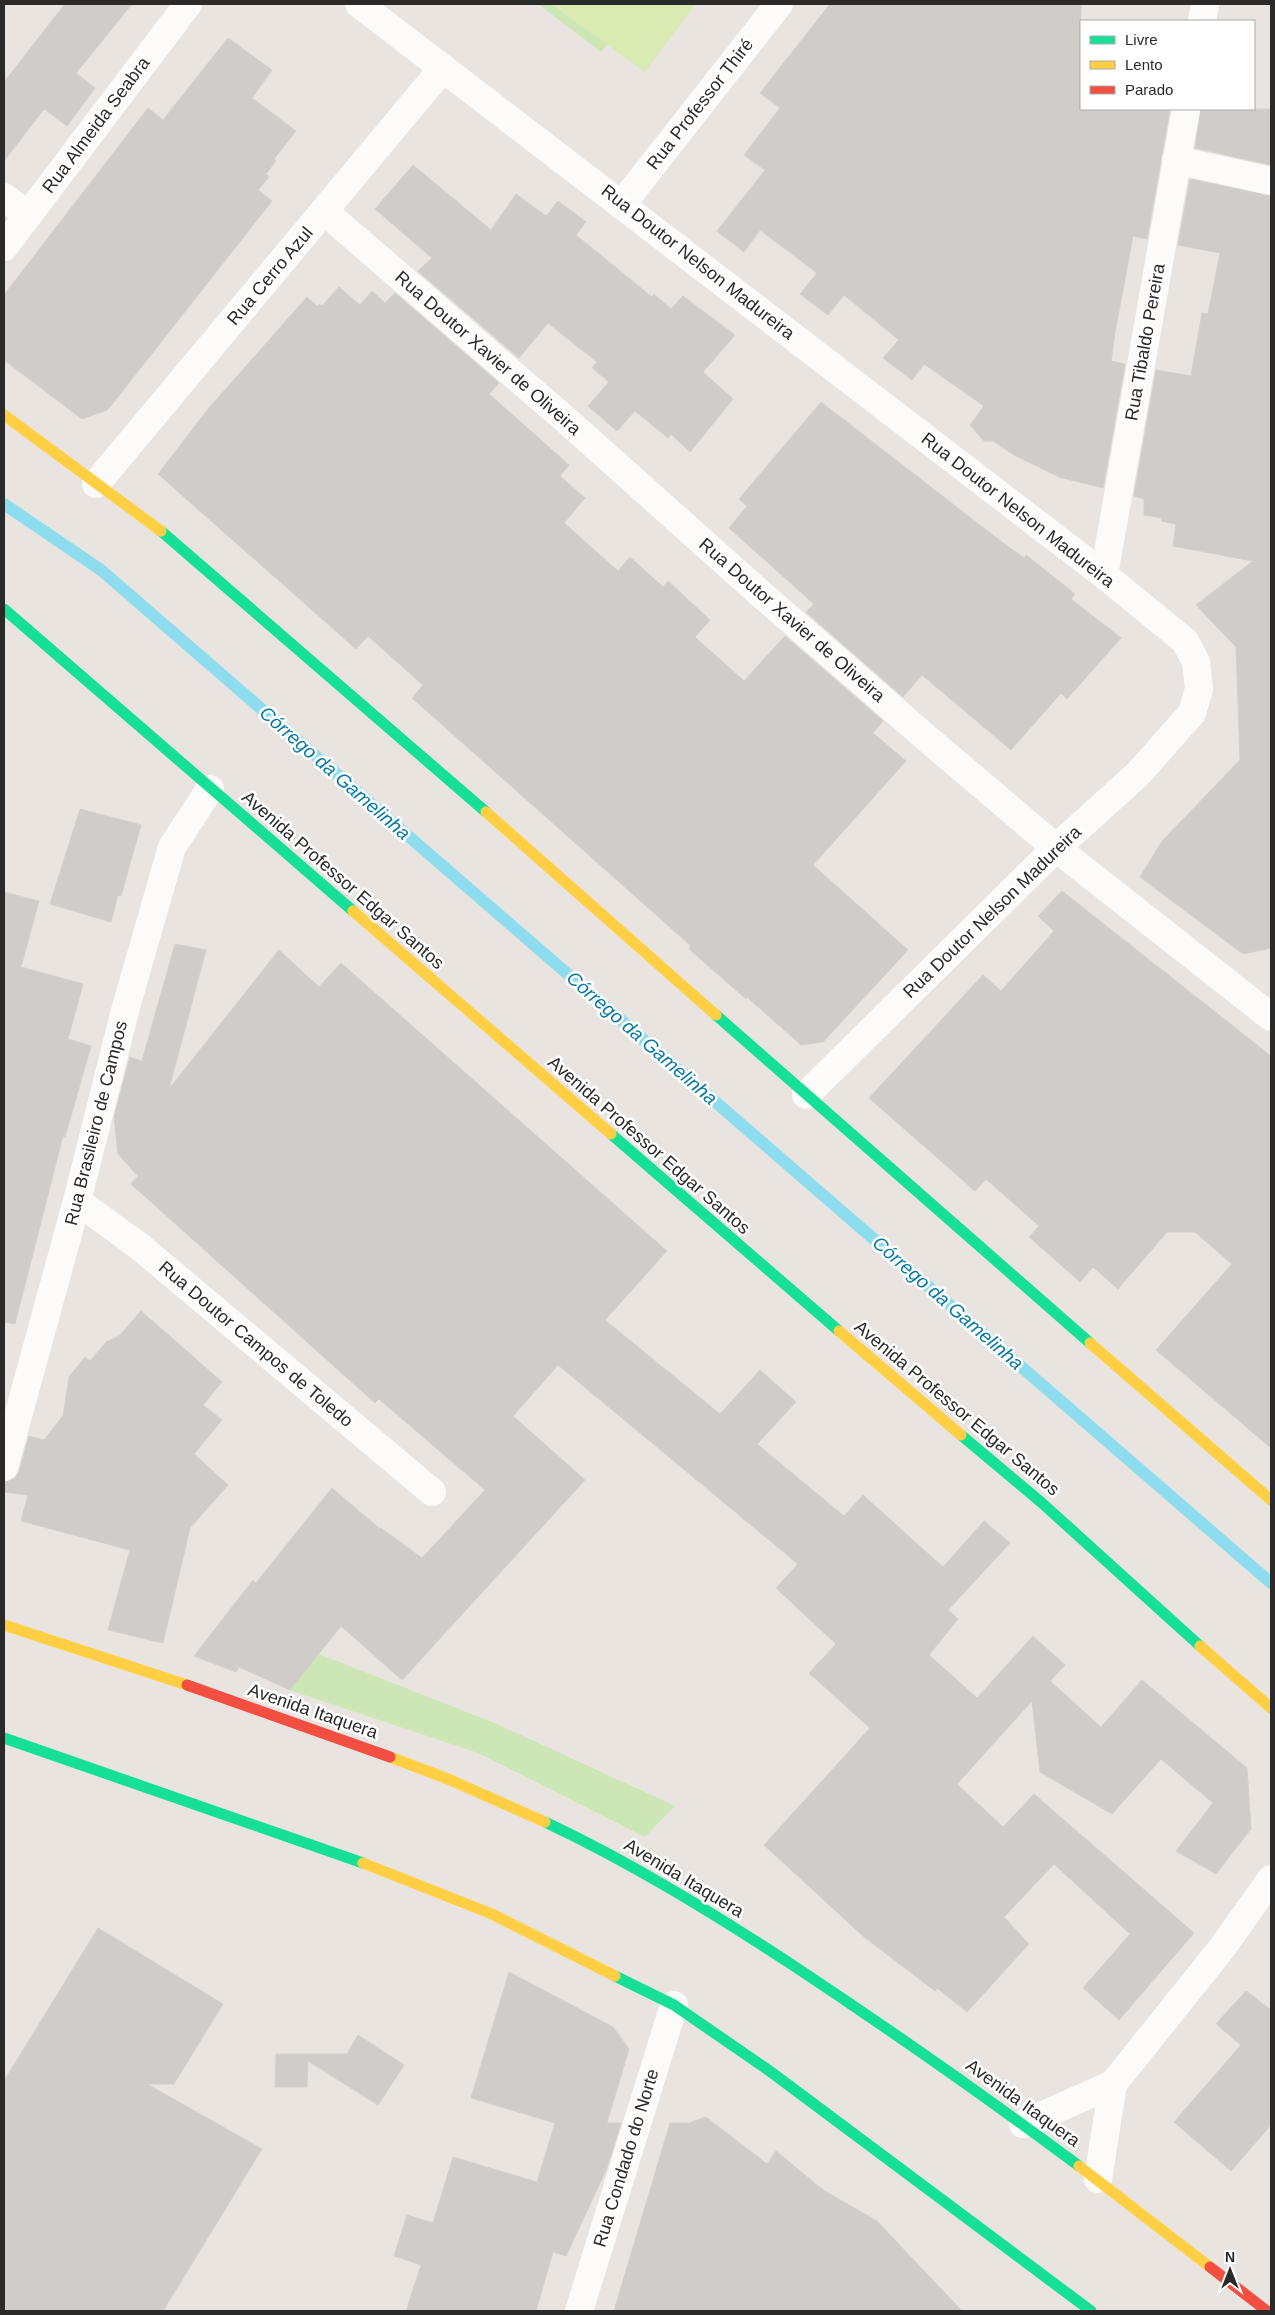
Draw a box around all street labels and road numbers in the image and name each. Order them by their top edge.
street label: Rua Professor Thiré [643,35,757,173]
street label: Rua Almeida Seabra [38,52,154,197]
street label: Rua Doutor Nelson Madureira [598,181,799,344]
street label: Rua Cerro Azul [223,223,317,329]
street label: Rua Tibaldo Pereira [1121,261,1169,422]
street label: Rua Doutor Xavier de Oliveira [391,267,586,440]
street label: Rua Doutor Nelson Madureira [918,429,1119,592]
street label: Rua Doutor Xavier de Oliveira [695,534,890,707]
street label: Avenida Professor Edgar Santos [238,787,448,973]
street label: Rua Doutor Nelson Madureira [899,821,1086,1002]
street label: Rua Brasileiro de Campos [61,1019,131,1227]
street label: Avenida Professor Edgar Santos [544,1052,754,1238]
street label: Rua Doutor Campos de Toledo [155,1257,357,1431]
street label: Avenida Professor Edgar Santos [851,1317,1063,1499]
street label: Avenida Itaquera [246,1679,381,1743]
street label: Avenida Itaquera [621,1834,748,1922]
street label: Avenida Itaquera [962,2055,1085,2152]
street label: Rua Condado do Norte [589,2067,663,2249]

